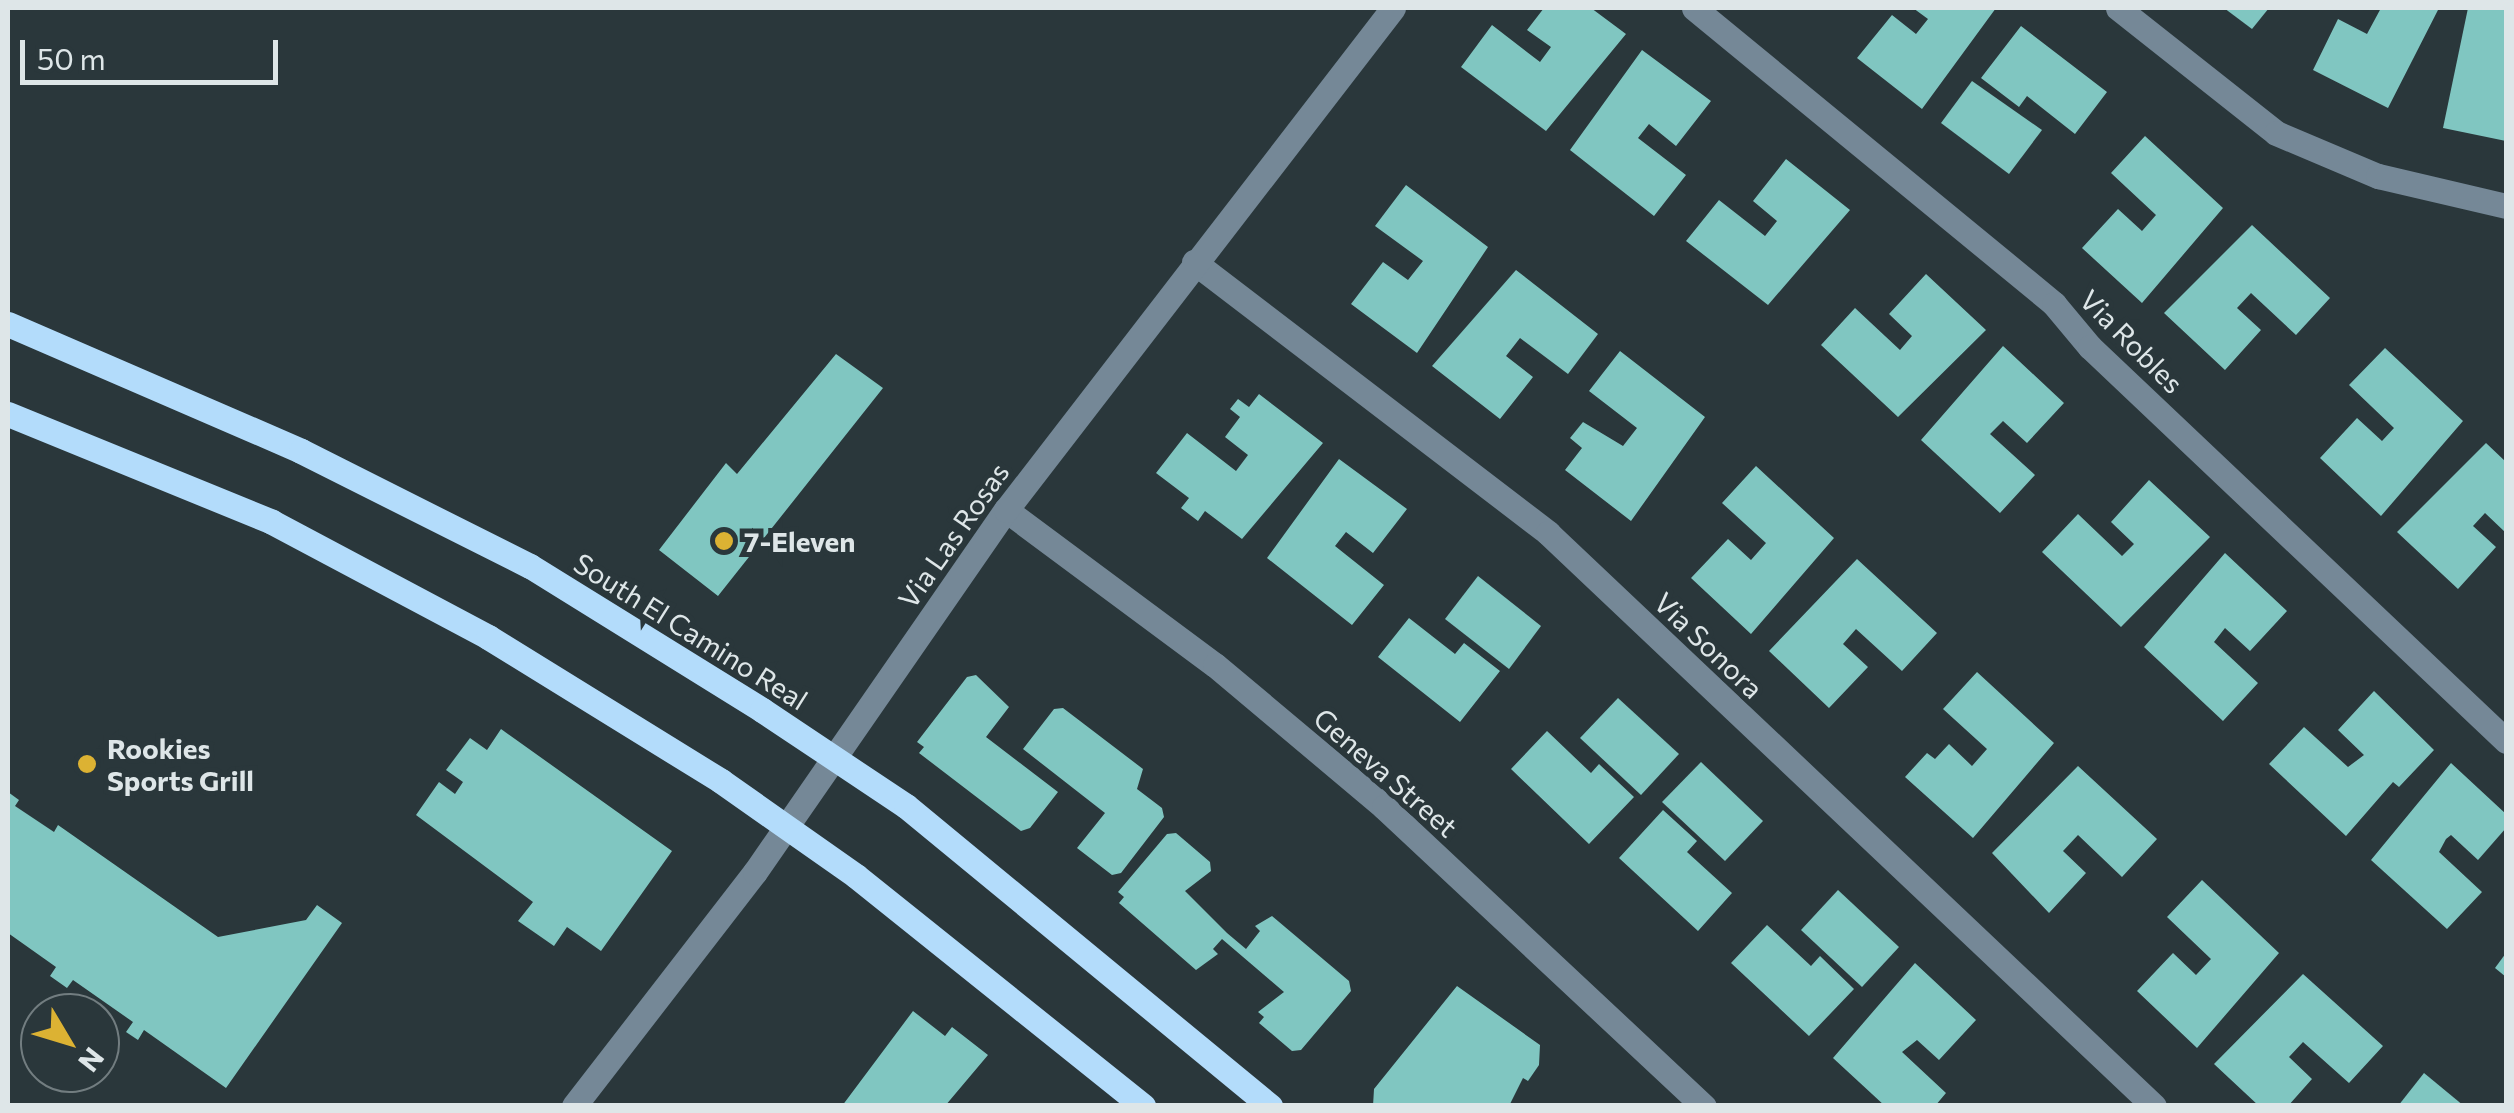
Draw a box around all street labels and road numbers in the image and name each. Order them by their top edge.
street label: Via Robles [2073,282,2191,400]
street label: Via Las Rosas [891,456,1015,614]
street label: South El Camino Real [568,546,814,716]
street label: Via Sonora [1648,585,1770,705]
street label: Geneva Street [1307,701,1465,843]

